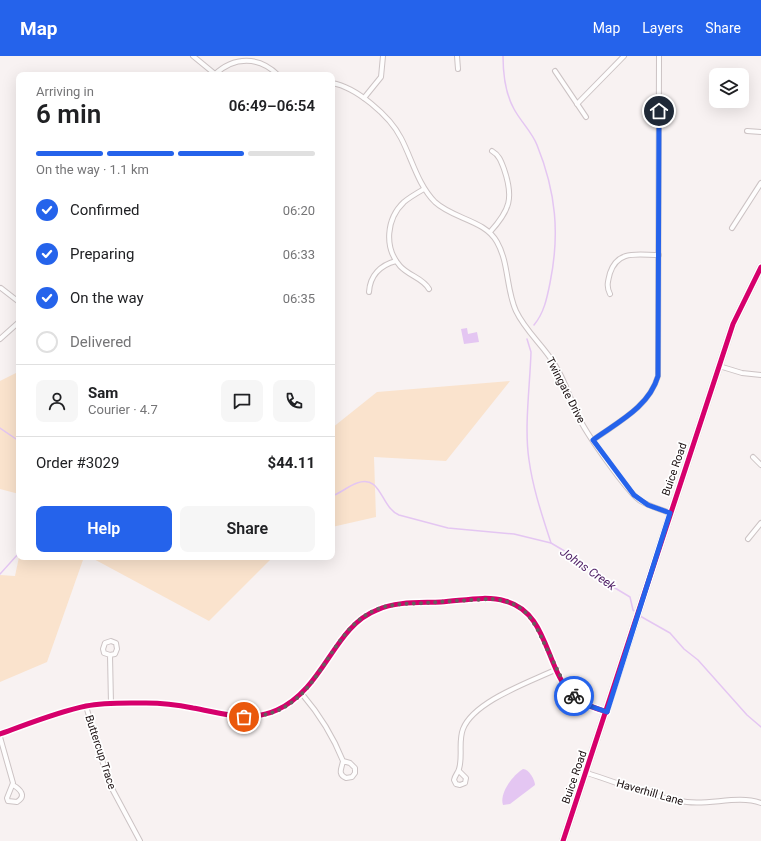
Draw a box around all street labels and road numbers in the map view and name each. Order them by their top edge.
street label: Twingate Drive [543,355,588,426]
street label: Buice Road [659,441,690,497]
street label: Buttercup Trace [82,713,119,791]
street label: Buice Road [559,749,590,805]
street label: Haverhill Lane [615,777,685,808]

